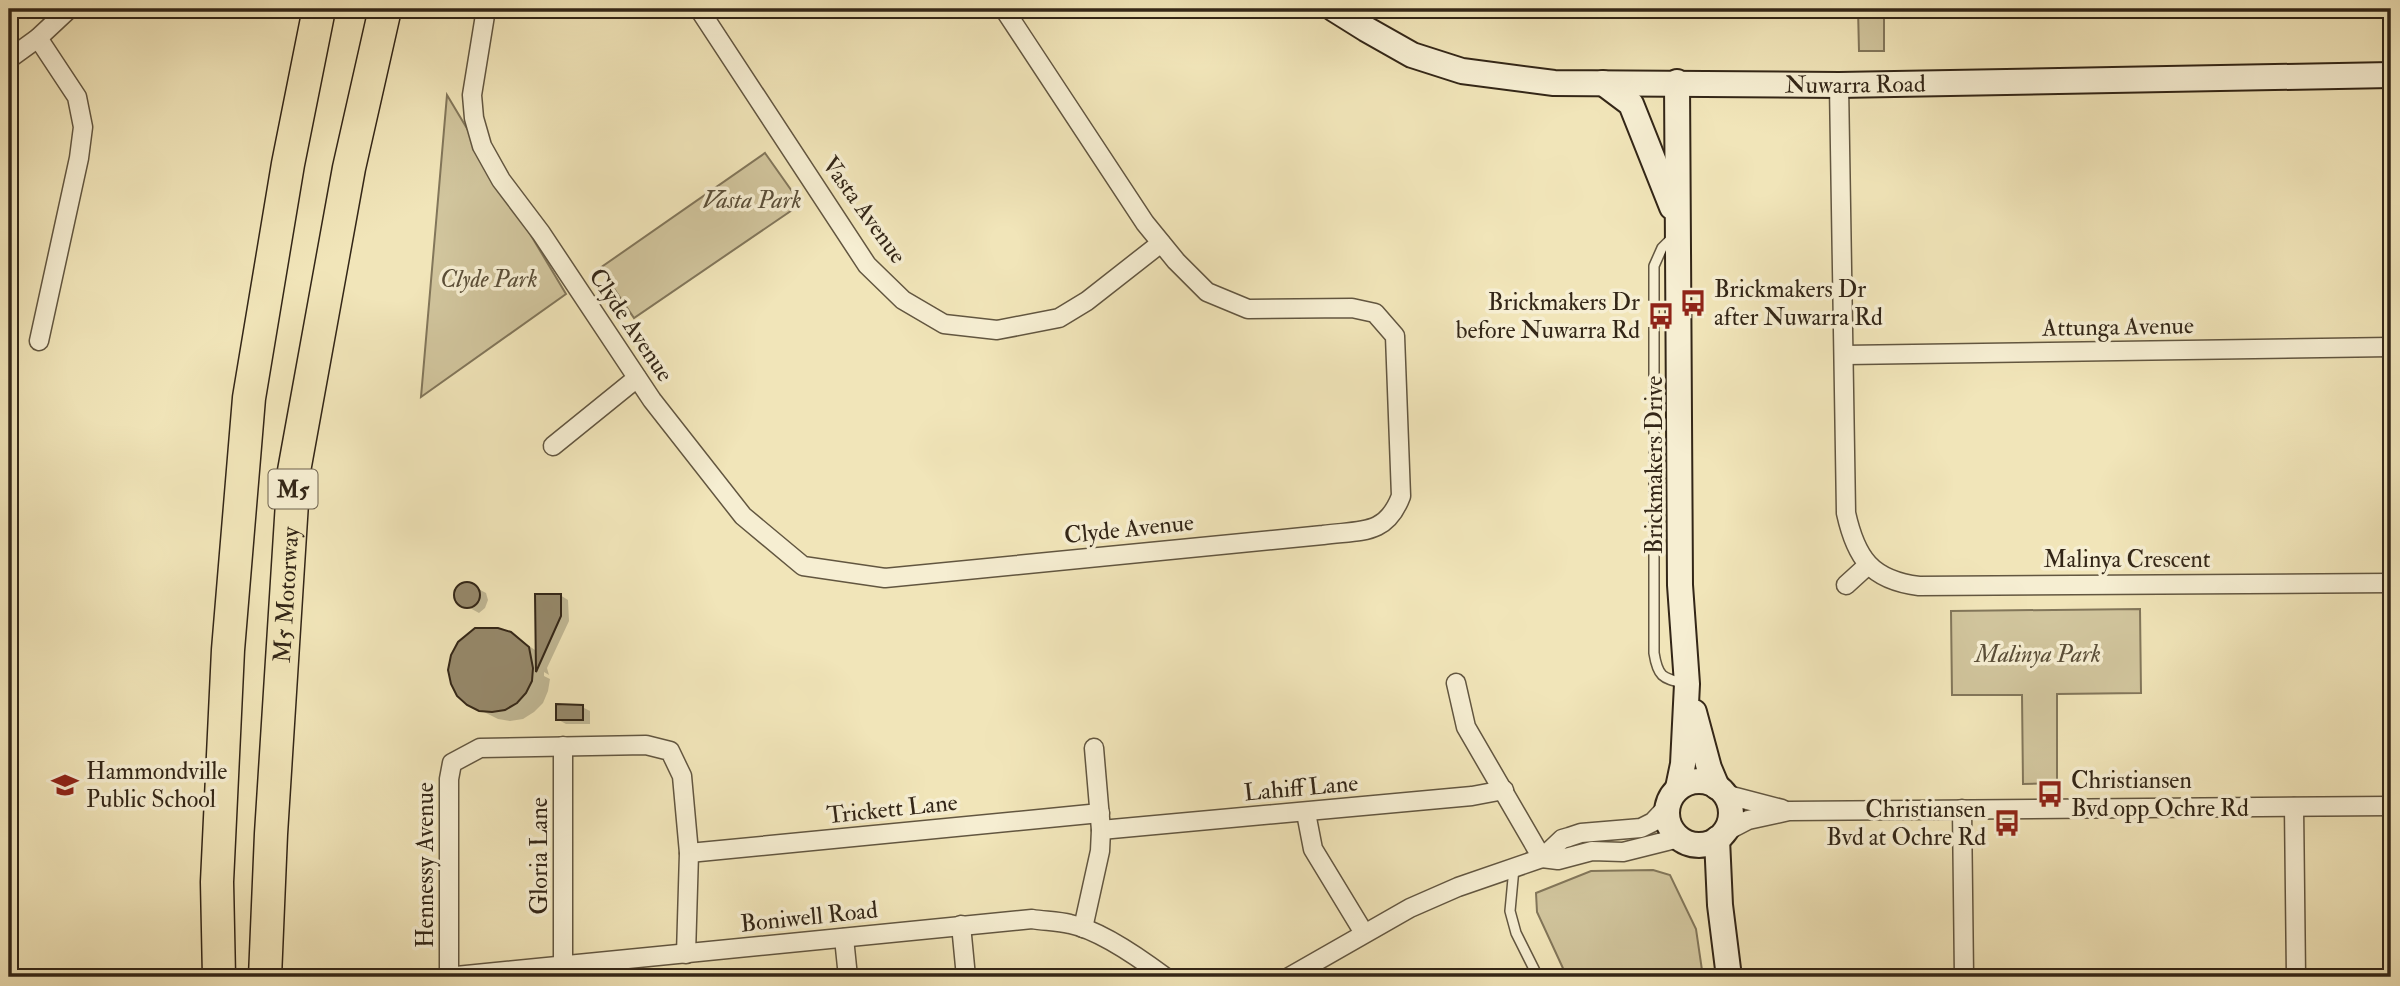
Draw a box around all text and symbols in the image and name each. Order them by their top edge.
street label: Nuwarra Road [1785,68,1926,101]
street label: Vasta Avenue [815,150,913,270]
park label: Vasta Park [702,185,802,216]
street label: Clyde Avenue [582,262,680,388]
park label: Clyde Park [440,264,538,295]
place label: Brickmakers Dr after Nuwarra Rd [1714,274,1883,333]
place label: Brickmakers Dr before Nuwarra Rd [1456,287,1640,346]
bus stop icon: Brickmakers Dr after Nuwarra Rd [1678,288,1708,318]
bus stop icon: Brickmakers Dr before Nuwarra Rd [1646,301,1676,331]
street label: Attunga Avenue [2041,310,2194,344]
street label: Brickmakers Drive [1639,376,1670,554]
road number: M5 [268,470,318,509]
street label: Clyde Avenue [1063,507,1195,551]
street label: M5 Motorway [266,525,306,664]
street label: Malinya Crescent [2043,544,2211,575]
park label: Malinya Park [1973,639,2101,670]
place label: Hammondville Public School [86,756,227,815]
place label: Christiansen Bvd opp Ochre Rd [2071,765,2249,824]
street label: Lahiff Lane [1243,768,1359,808]
school or university icon: Hammondville Public School [50,770,80,800]
bus stop icon: Christiansen Bvd opp Ochre Rd [2035,779,2065,809]
street label: Hennessy Avenue [410,782,441,948]
street label: Trickett Lane [825,787,959,831]
place label: Christiansen Bvd at Ochre Rd [1826,794,1986,853]
street label: Gloria Lane [524,797,555,915]
bus stop icon: Christiansen Bvd at Ochre Rd [1992,808,2022,838]
street label: Boniwell Road [739,894,879,940]

